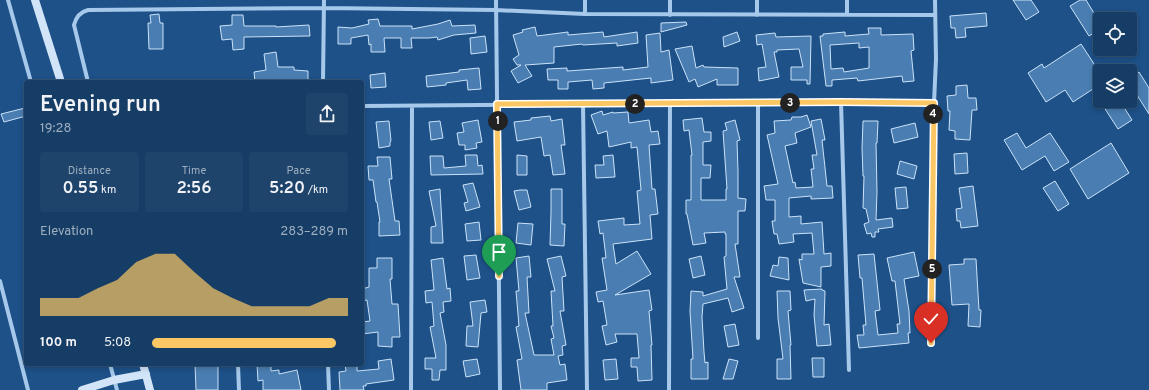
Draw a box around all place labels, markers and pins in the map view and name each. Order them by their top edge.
pin: 3 [780,93,800,113]
pin: 2 [625,94,645,114]
pin: 4 [923,104,943,124]
pin: 1 [488,111,508,131]
pin [482,235,516,276]
pin: 5 [922,259,942,279]
pin [914,302,948,343]

